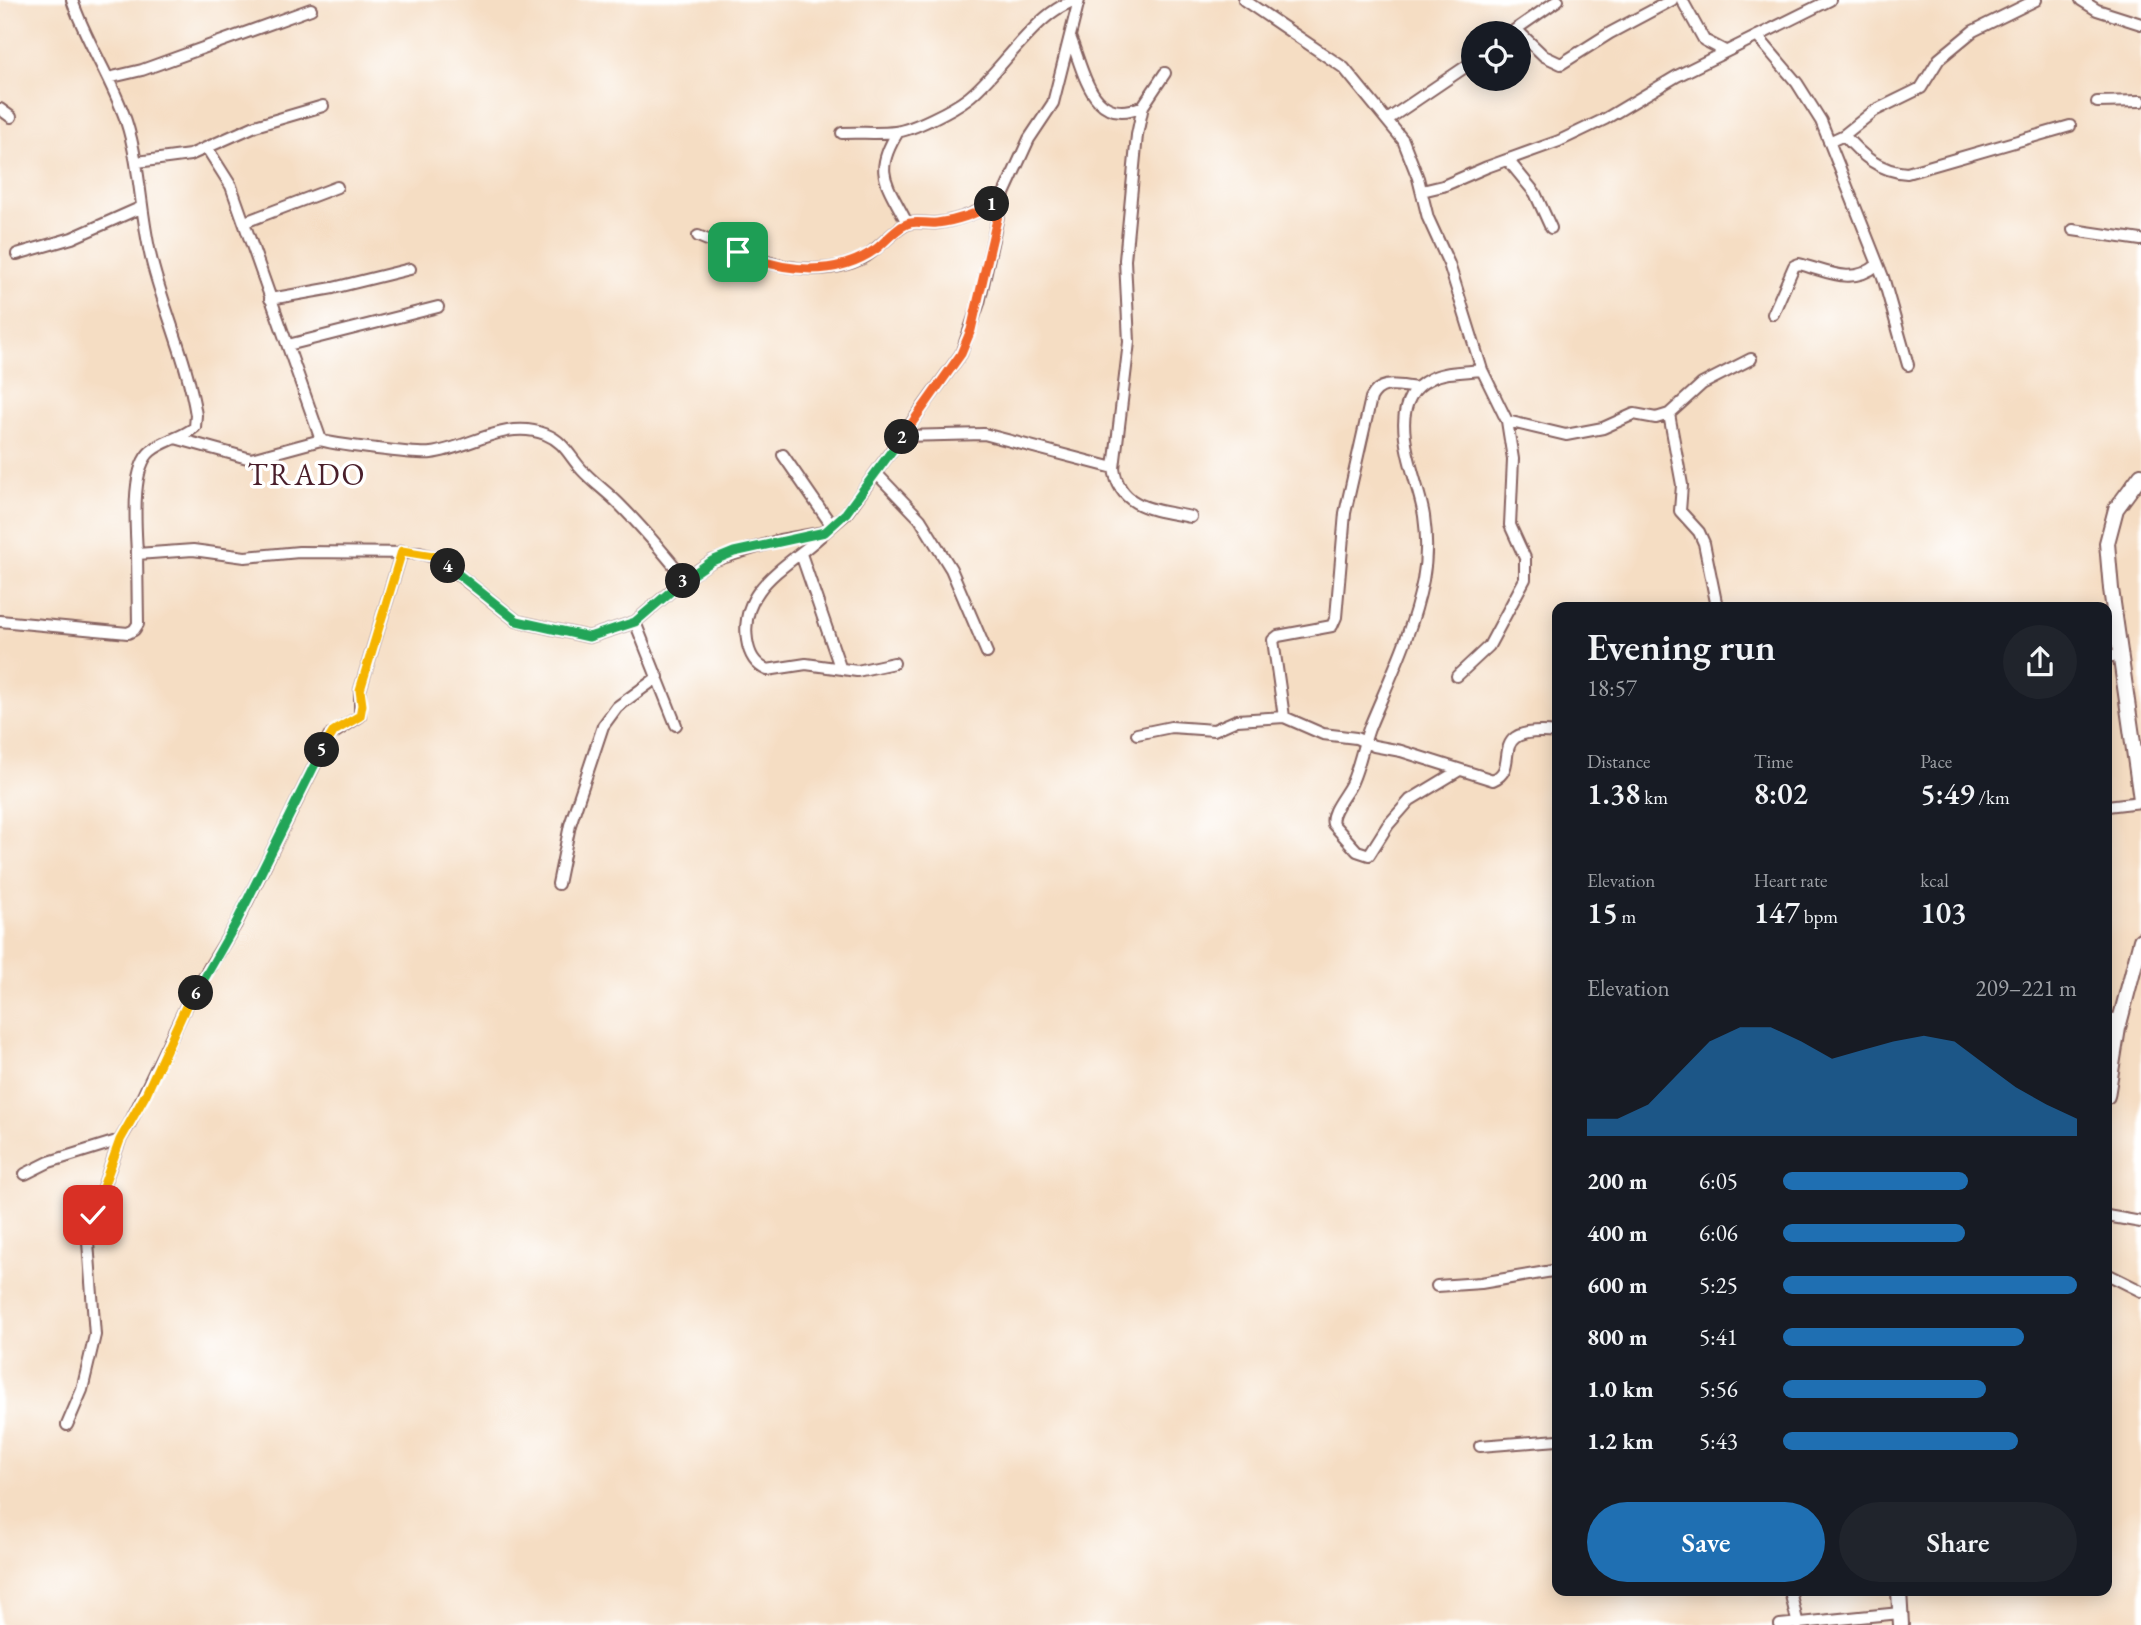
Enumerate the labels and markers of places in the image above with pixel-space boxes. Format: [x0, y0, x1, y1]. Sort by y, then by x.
pin: 1 [974, 186, 1010, 222]
pin [708, 222, 768, 282]
pin: 2 [884, 420, 920, 454]
pin: 4 [430, 548, 466, 584]
pin: 3 [666, 564, 700, 598]
pin: 5 [304, 732, 340, 768]
pin: 6 [178, 976, 214, 1010]
pin [63, 1185, 123, 1245]

